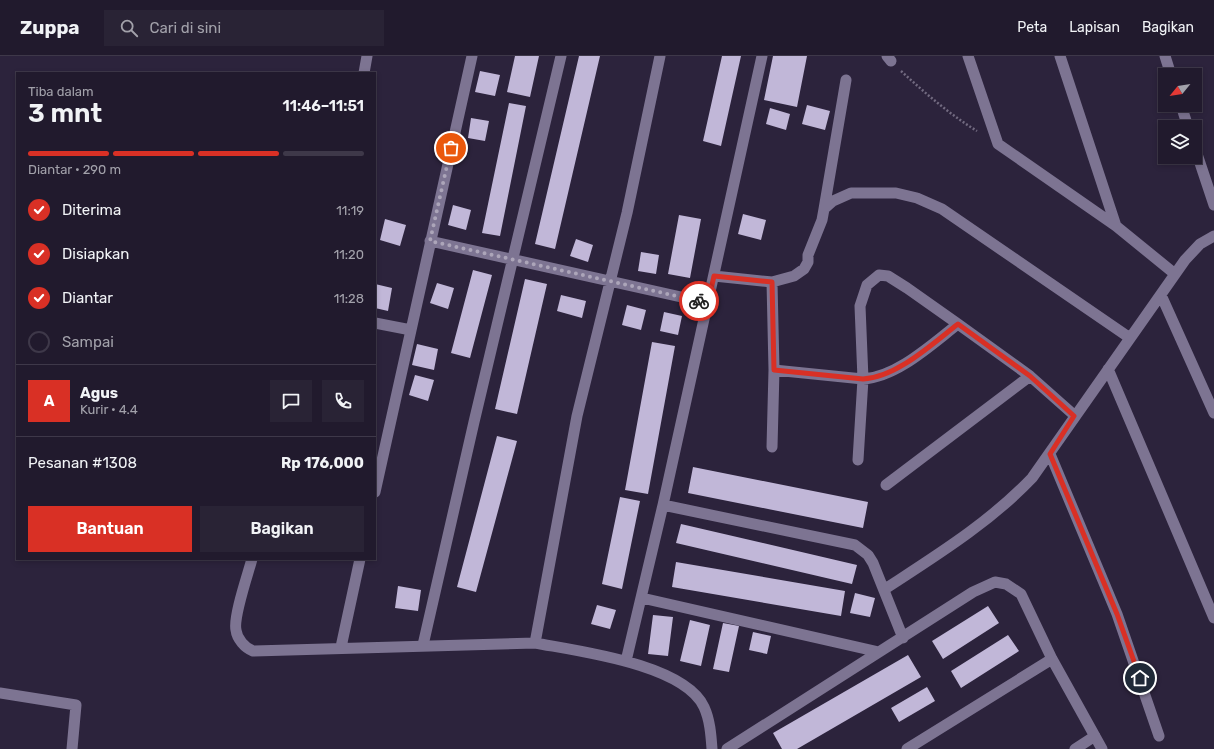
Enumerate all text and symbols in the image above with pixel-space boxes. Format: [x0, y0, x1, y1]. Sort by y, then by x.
search box [104, 10, 384, 46]
text: Zuppa [20, 16, 80, 39]
icon: search [118, 17, 140, 39]
text: Cari di sini [150, 19, 221, 37]
text: Peta [1017, 19, 1047, 36]
text: Lapisan [1069, 19, 1120, 36]
text: Bagikan [1142, 19, 1194, 36]
north arrow [1158, 68, 1202, 112]
map controls [1158, 68, 1202, 164]
text: Tiba dalam [28, 84, 94, 99]
text: 11:46–11:51 [283, 97, 364, 115]
text: 3 mnt [28, 98, 102, 129]
button: layers [1158, 120, 1202, 164]
pin [434, 131, 468, 165]
icon: bag [440, 137, 462, 159]
text: Diantar · 290 m [28, 162, 121, 177]
icon: check [28, 199, 50, 221]
text: Diterima [62, 201, 121, 219]
text: 11:19 [336, 203, 364, 218]
icon: check [28, 243, 50, 265]
text: Disiapkan [62, 245, 129, 263]
text: 11:20 [334, 247, 364, 262]
courier [679, 281, 719, 321]
icon: check [28, 287, 50, 309]
text: Diantar [62, 289, 113, 307]
icon: bike [688, 290, 710, 312]
text: 11:28 [334, 291, 364, 306]
text: Sampai [62, 333, 114, 351]
button: chat [270, 380, 312, 422]
button: phone [322, 380, 364, 422]
text: Agus [80, 384, 118, 402]
text: A [44, 392, 54, 410]
text: Kurir · 4.4 [80, 402, 138, 417]
text: Pesanan #1308 [28, 454, 137, 472]
text: Rp 176,000 [281, 454, 364, 472]
button: Bantuan [28, 506, 192, 552]
button: Bagikan [200, 506, 364, 552]
pin [1123, 661, 1157, 695]
icon: home [1129, 667, 1151, 689]

